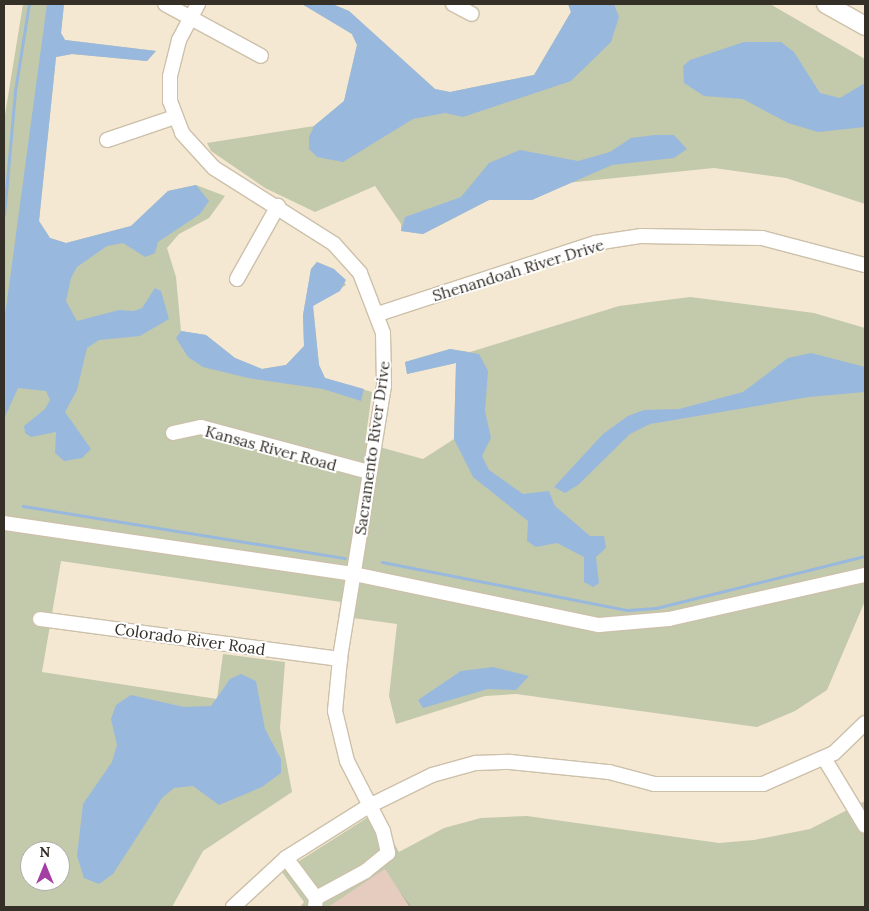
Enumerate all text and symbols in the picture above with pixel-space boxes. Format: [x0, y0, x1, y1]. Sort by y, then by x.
street label: Shenandoah River Drive [430, 235, 606, 305]
street label: Sacramento River Drive [350, 360, 394, 536]
street label: Kansas River Road [203, 421, 339, 475]
street label: Colorado River Road [113, 619, 267, 659]
north arrow [20, 841, 70, 891]
text: N [40, 843, 50, 861]

